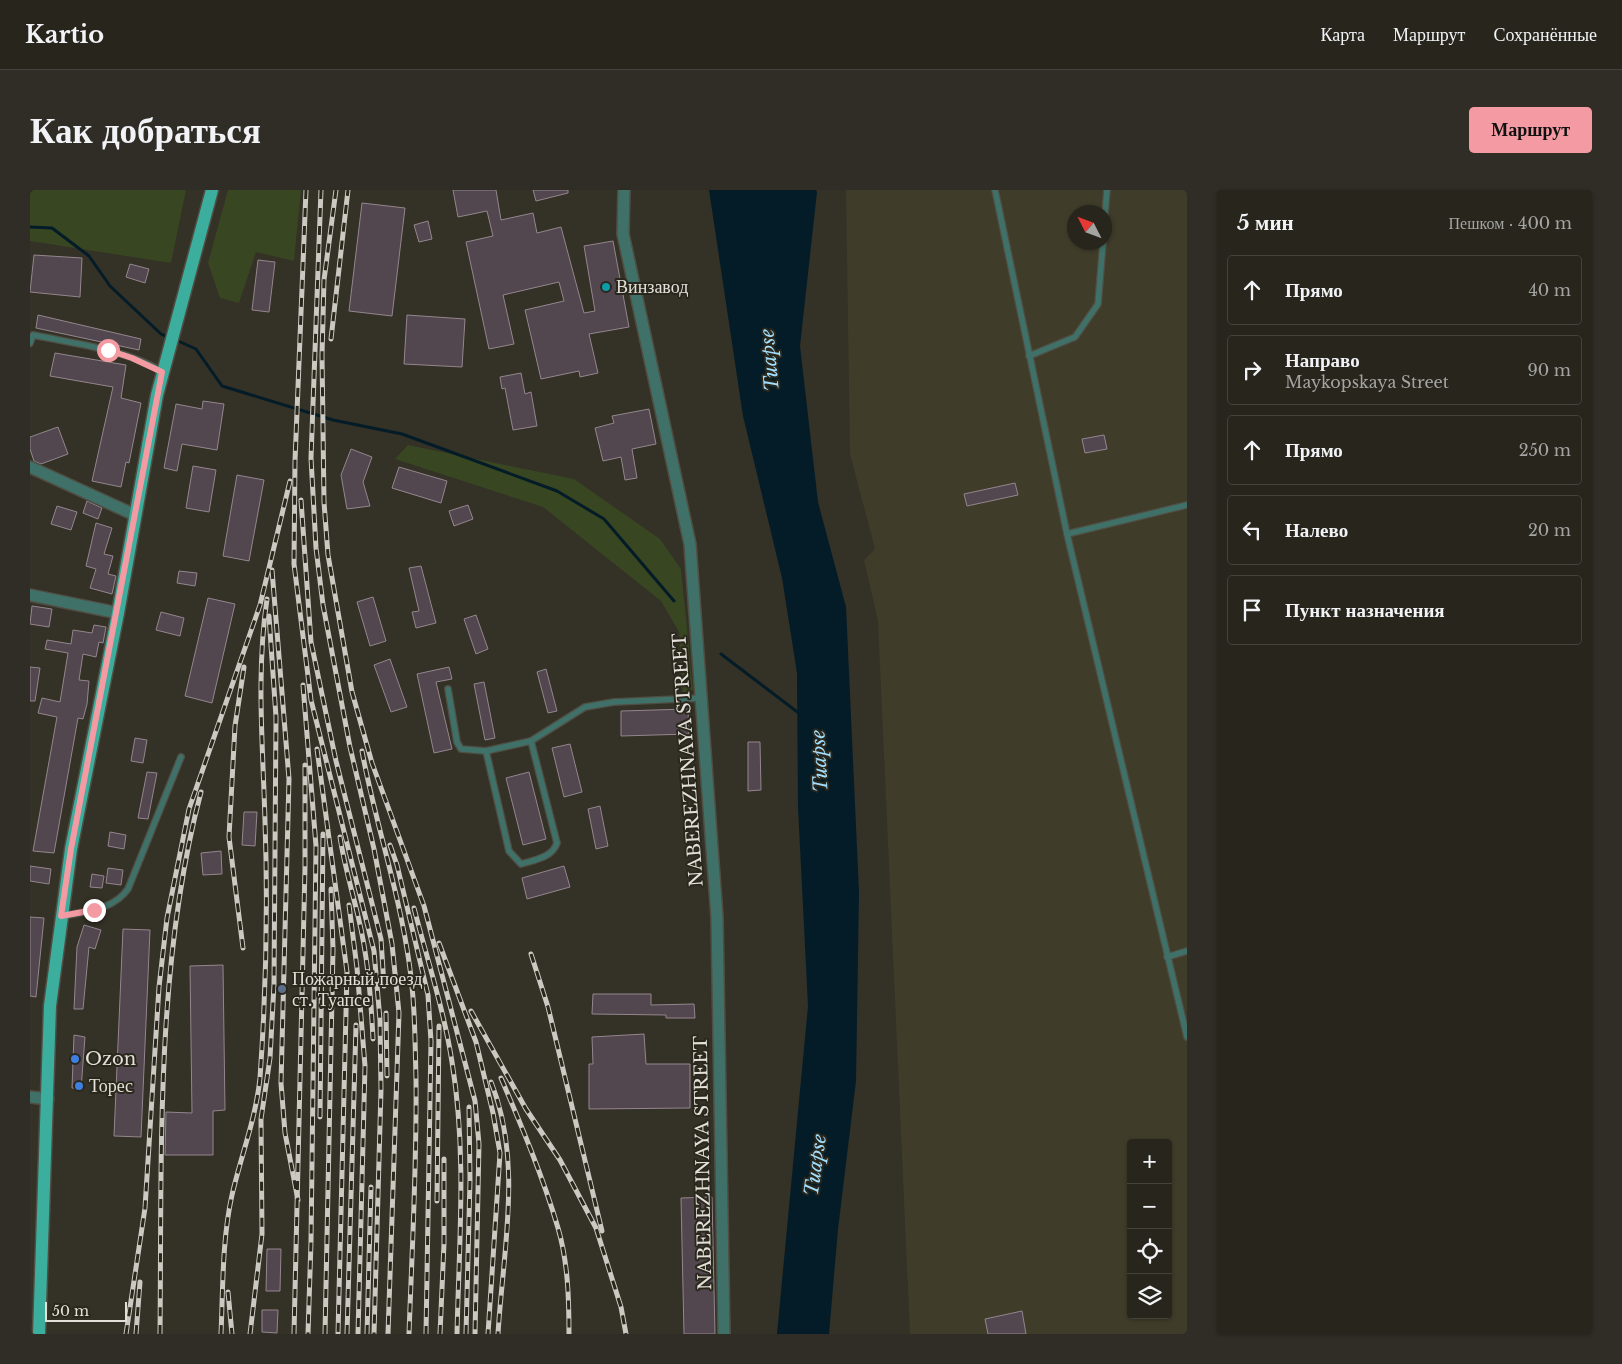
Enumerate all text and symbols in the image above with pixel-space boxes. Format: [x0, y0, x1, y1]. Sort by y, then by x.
text: Kartio [25, 20, 104, 49]
text: Карта [1320, 24, 1365, 46]
text: Маршрут [1393, 24, 1465, 46]
text: Сохранённые [1493, 24, 1597, 46]
button: Маршрут [1469, 107, 1592, 153]
text: Как добраться [30, 109, 261, 152]
north arrow [1067, 205, 1112, 250]
text: 5 мин [1237, 210, 1294, 236]
text: Пешком · 400 m [1449, 213, 1572, 233]
place label: Винзавод [616, 276, 688, 298]
icon: ahead [1238, 276, 1266, 304]
text: Прямо [1285, 279, 1343, 302]
text: 40 m [1528, 280, 1571, 300]
marker: Винзавод [600, 281, 612, 293]
water label: Tuapse [755, 328, 784, 392]
route start [97, 339, 120, 362]
text: Направо [1285, 349, 1360, 372]
icon: right [1238, 356, 1266, 384]
text: 90 m [1528, 360, 1571, 380]
text: Maykopskaya Street [1285, 372, 1449, 392]
icon: ahead [1238, 436, 1266, 464]
text: Прямо [1285, 439, 1343, 462]
text: 250 m [1519, 440, 1571, 460]
icon: left [1238, 516, 1266, 544]
text: Налево [1285, 519, 1348, 542]
text: 20 m [1528, 520, 1571, 540]
icon: arrive [1238, 596, 1266, 624]
text: Пункт назначения [1285, 599, 1445, 622]
street label: NABEREZHNAYA STREET [668, 632, 708, 887]
water label: Tuapse [806, 729, 833, 793]
route end [83, 899, 106, 922]
place label: Пожарный поезд ст. Туапсе [292, 968, 423, 1011]
marker: Пожарный поезд ст. Туапсе [276, 983, 288, 995]
street label: NABEREZHNAYA STREET [690, 1035, 716, 1290]
place label: Ozon [85, 1048, 136, 1070]
marker: Ozon [69, 1053, 81, 1065]
place label: Торес [89, 1075, 133, 1097]
marker: Торес [73, 1080, 85, 1092]
water label: Tuapse [800, 1132, 831, 1197]
map controls [1127, 1139, 1172, 1319]
button: + [1127, 1139, 1172, 1184]
button: − [1127, 1184, 1172, 1229]
button: locate [1127, 1229, 1172, 1274]
button: layers [1127, 1274, 1172, 1319]
scale bar [45, 1299, 128, 1322]
text: 50 m [52, 1302, 89, 1320]

